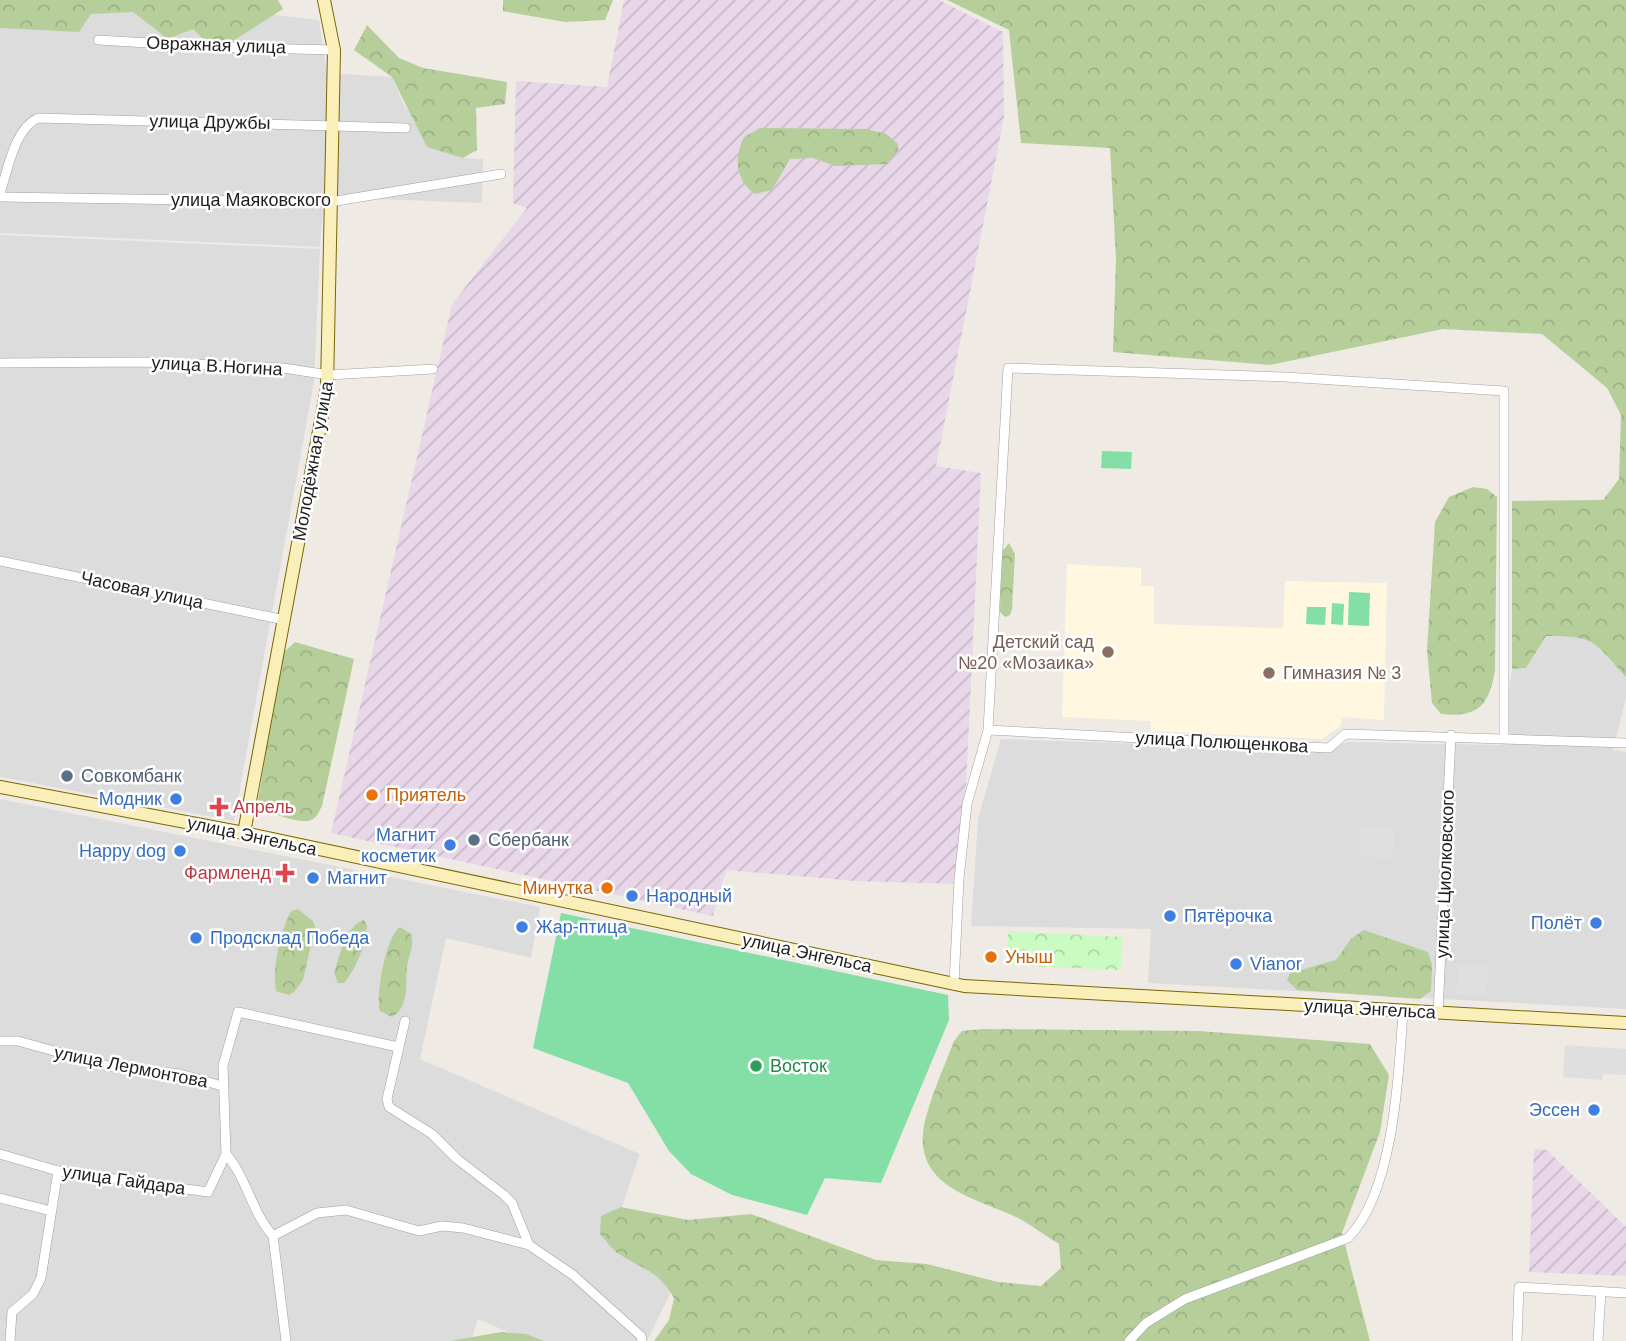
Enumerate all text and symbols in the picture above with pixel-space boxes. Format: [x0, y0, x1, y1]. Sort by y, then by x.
street label: Овражная улица [146, 33, 287, 57]
street label: улица Дружбы [149, 111, 271, 133]
street label: улица Маяковского [171, 190, 331, 210]
street label: улица В.Ногина [151, 353, 284, 379]
street label: Молодёжная улица [289, 379, 337, 542]
street label: Часовая улица [79, 567, 206, 613]
place label: Детский сад №20 «Мозаика» [958, 632, 1094, 673]
marker: Детский сад №20 «Мозаика» [1100, 644, 1116, 660]
place label: Гимназия № 3 [1283, 663, 1401, 683]
marker: Гимназия № 3 [1261, 665, 1277, 681]
street label: улица Полющенкова [1135, 727, 1310, 757]
place label: Совкомбанк [81, 766, 182, 786]
marker: Совкомбанк [59, 768, 75, 784]
place label: Приятель [386, 785, 466, 805]
marker: Приятель [364, 787, 380, 803]
place label: Модник [99, 789, 162, 809]
street label: улица Циолковского [1432, 789, 1458, 959]
marker: Модник [168, 791, 184, 807]
place label: Апрель [233, 797, 294, 817]
marker: Апрель [211, 799, 227, 815]
street label: улица Энгельса [185, 813, 320, 860]
place label: Магнит косметик [361, 825, 436, 866]
place label: Сбербанк [488, 830, 569, 850]
marker: Сбербанк [466, 832, 482, 848]
marker: Магнит косметик [442, 837, 458, 853]
place label: Happy dog [79, 841, 166, 861]
marker: Happy dog [172, 843, 188, 859]
place label: Фармленд [184, 863, 271, 883]
marker: Фармленд [277, 865, 293, 881]
place label: Магнит [327, 868, 387, 888]
marker: Магнит [305, 870, 321, 886]
place label: Минутка [522, 878, 594, 898]
marker: Минутка [599, 880, 615, 896]
place label: Народный [646, 886, 732, 906]
marker: Народный [624, 888, 640, 904]
place label: Пятёрочка [1184, 906, 1273, 926]
marker: Пятёрочка [1162, 908, 1178, 924]
place label: Полёт [1531, 913, 1582, 933]
marker: Полёт [1588, 915, 1604, 931]
place label: Жар-птица [536, 917, 628, 937]
marker: Жар-птица [514, 919, 530, 935]
place label: Продсклад Победа [210, 928, 370, 948]
marker: Продсклад Победа [188, 930, 204, 946]
street label: улица Энгельса [740, 930, 875, 977]
place label: Уныш [1005, 947, 1053, 967]
marker: Уныш [983, 949, 999, 965]
place label: Vianor [1250, 954, 1302, 974]
marker: Vianor [1228, 956, 1244, 972]
street label: улица Энгельса [1304, 996, 1437, 1022]
street label: улица Лермонтова [52, 1042, 210, 1092]
place label: Восток [770, 1056, 827, 1076]
marker: Восток [748, 1058, 764, 1074]
place label: Эссен [1529, 1100, 1580, 1120]
marker: Эссен [1586, 1102, 1602, 1118]
street label: улица Гайдара [61, 1161, 188, 1199]

